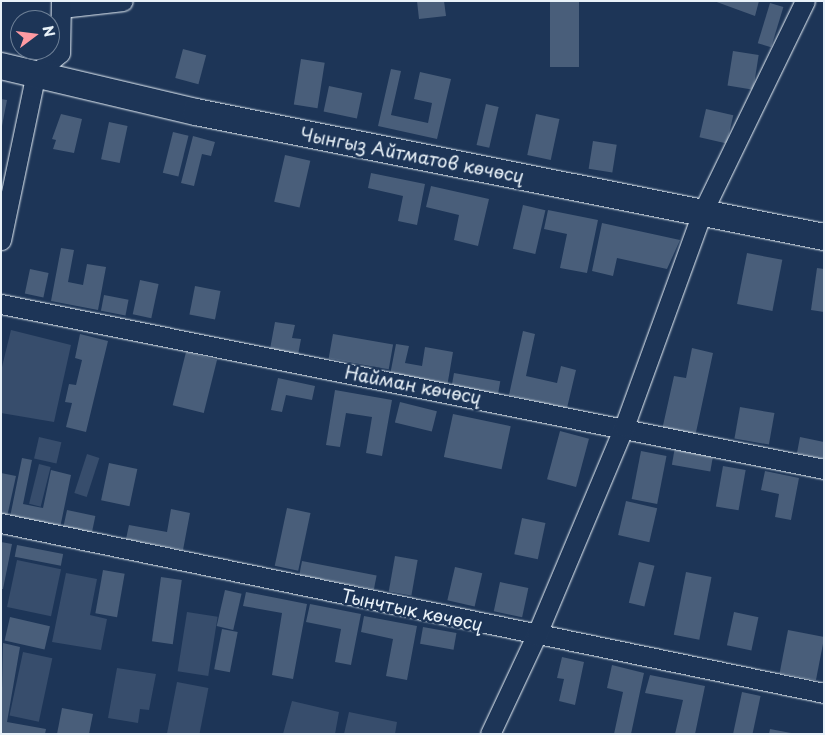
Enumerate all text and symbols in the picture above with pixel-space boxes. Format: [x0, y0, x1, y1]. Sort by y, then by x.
north arrow [10, 10, 60, 60]
text: N [37, 23, 61, 39]
street label: Чынгыз Айтматов көчөсү [299, 123, 525, 187]
street label: Найман көчөсү [343, 361, 483, 409]
street label: Тынчтык көчөсү [339, 584, 485, 636]

